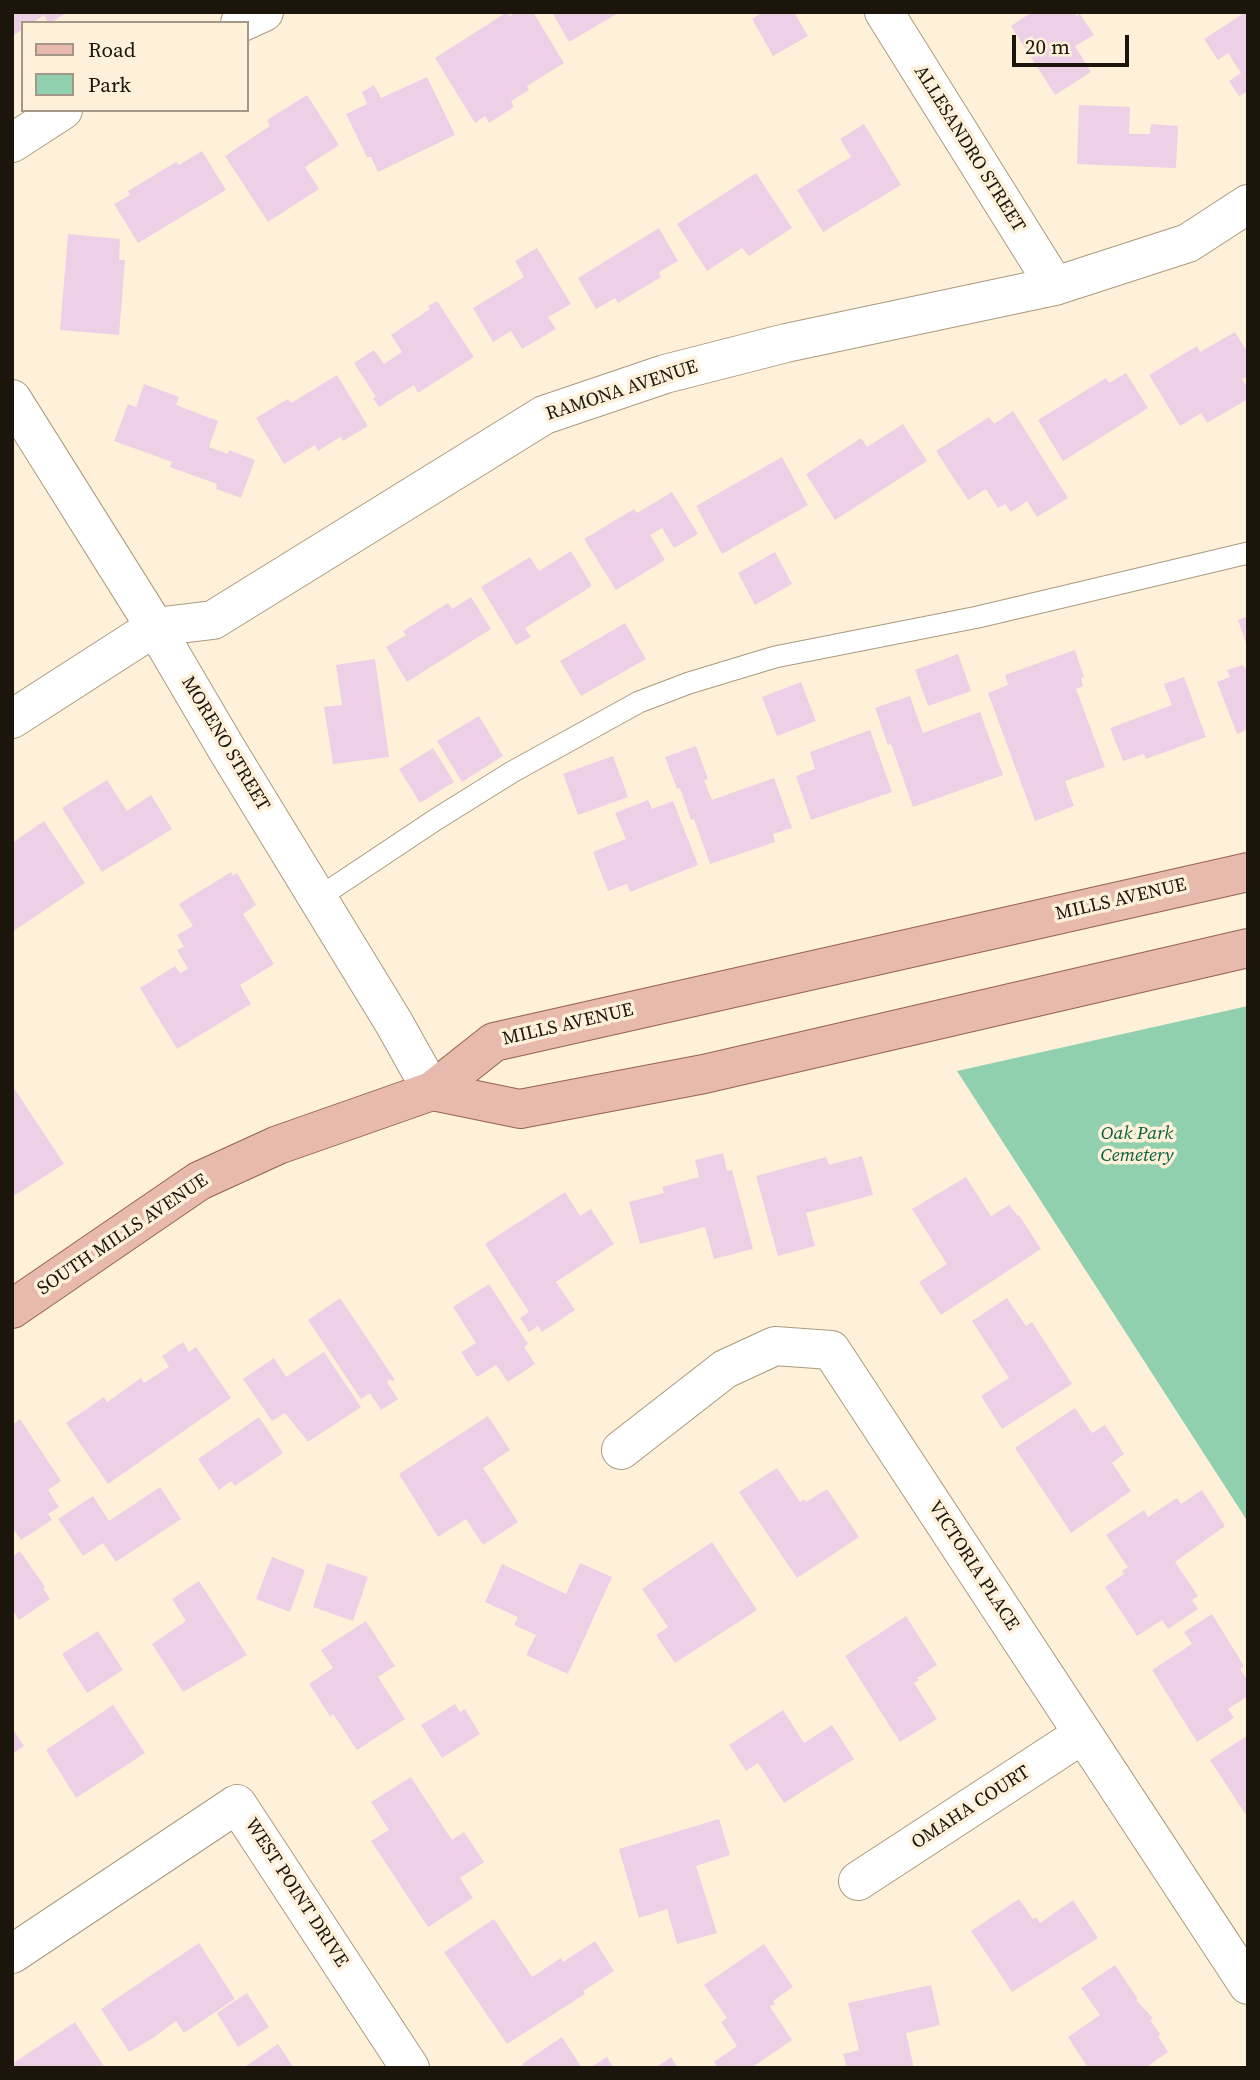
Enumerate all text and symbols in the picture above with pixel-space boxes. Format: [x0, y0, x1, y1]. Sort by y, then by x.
legend [21, 21, 248, 112]
scale bar [1015, 21, 1132, 65]
text: 20 m [1025, 32, 1070, 61]
text: Road [88, 35, 136, 64]
street label: ALLESANDRO STREET [908, 62, 1030, 236]
text: Park [88, 70, 131, 99]
street label: RAMONA AVENUE [543, 356, 701, 426]
street label: MORENO STREET [176, 673, 274, 815]
street label: MILLS AVENUE [1053, 874, 1189, 926]
street label: MILLS AVENUE [500, 999, 636, 1051]
park label: Oak Park Cemetery [1100, 1123, 1174, 1167]
street label: SOUTH MILLS AVENUE [33, 1169, 213, 1301]
street label: VICTORIA PLACE [923, 1497, 1023, 1635]
street label: OMAHA COURT [908, 1761, 1034, 1855]
street label: WEST POINT DRIVE [239, 1814, 353, 1972]

